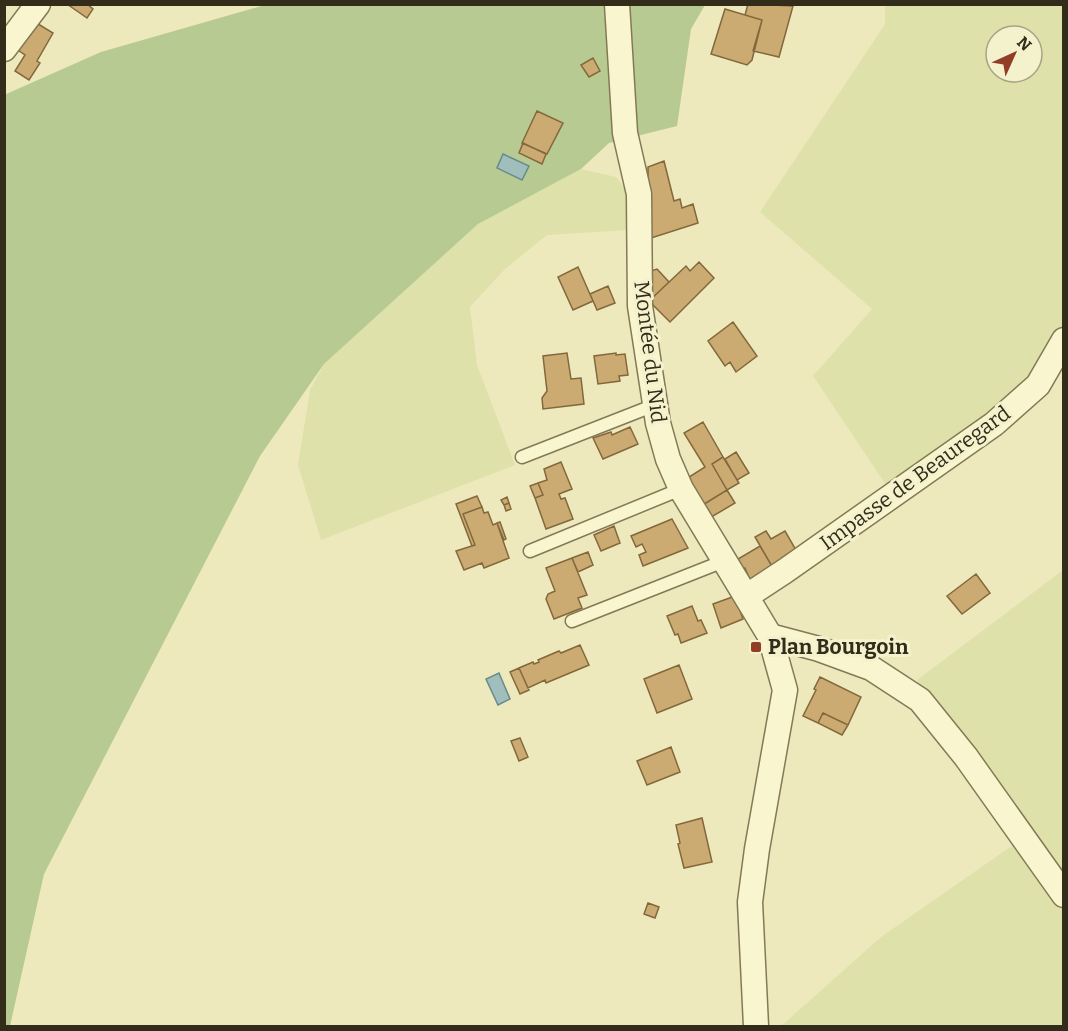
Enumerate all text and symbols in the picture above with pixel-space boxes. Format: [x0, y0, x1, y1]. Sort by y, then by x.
north arrow [984, 24, 1044, 84]
text: N [1013, 33, 1035, 55]
street label: Montée du Nid [628, 279, 672, 425]
street label: Impasse de Beauregard [815, 400, 1015, 556]
place label: Plan Bourgoin [768, 634, 909, 660]
marker: Plan Bourgoin [749, 640, 763, 654]

